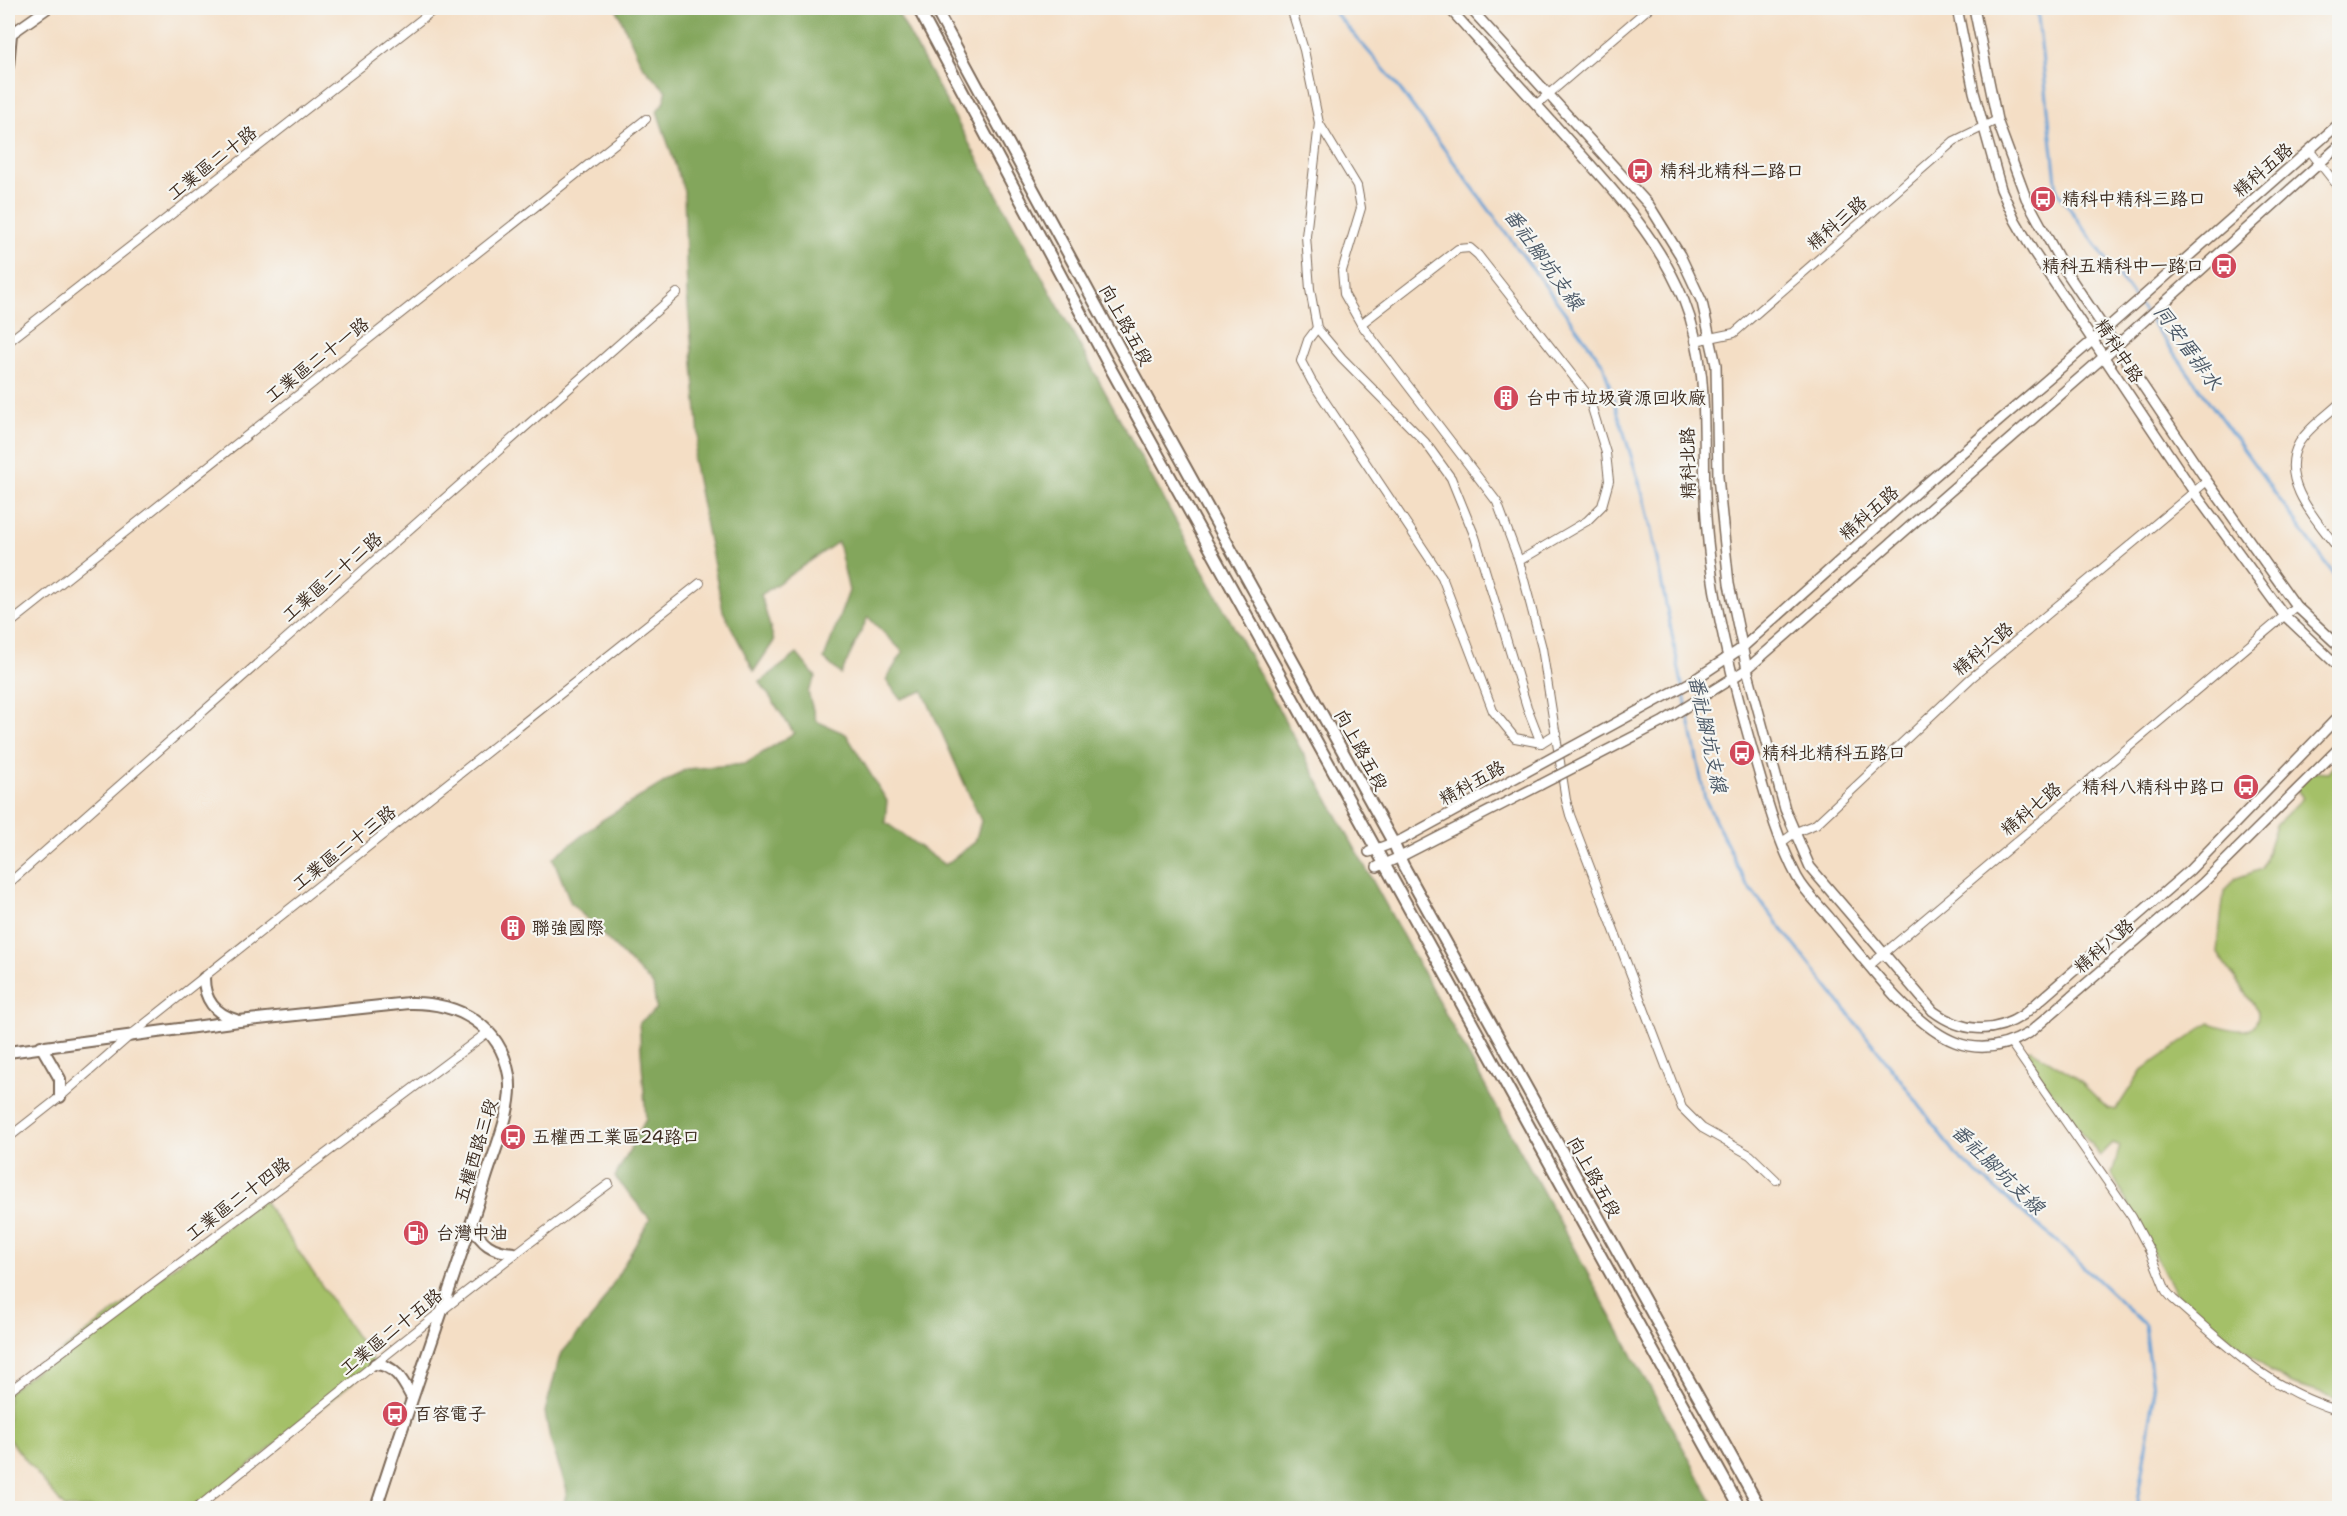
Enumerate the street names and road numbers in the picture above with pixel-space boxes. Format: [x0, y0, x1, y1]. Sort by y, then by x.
street label: 工業區二十路 [162, 120, 262, 206]
street label: 精科五路 [2228, 137, 2298, 203]
street label: 精科三路 [1802, 190, 1872, 256]
street label: 向上路五段 [1094, 280, 1158, 370]
street label: 工業區二十一路 [260, 312, 374, 408]
street label: 精科中路 [2089, 314, 2149, 388]
street label: 精科北路 [1675, 427, 1701, 499]
street label: 精科五路 [1834, 480, 1904, 546]
street label: 工業區二十二路 [277, 527, 387, 627]
street label: 精科六路 [1948, 617, 2018, 681]
street label: 向上路五段 [1329, 705, 1393, 795]
street label: 精科五路 [1435, 755, 1509, 811]
street label: 精科七路 [1996, 777, 2066, 841]
street label: 工業區二十三路 [287, 800, 401, 896]
street label: 精科八路 [2069, 913, 2139, 979]
street label: 五權西路三段 [449, 1096, 503, 1206]
street label: 向上路五段 [1562, 1132, 1626, 1222]
street label: 工業區二十四路 [180, 1152, 296, 1246]
street label: 工業區二十五路 [334, 1283, 448, 1381]

